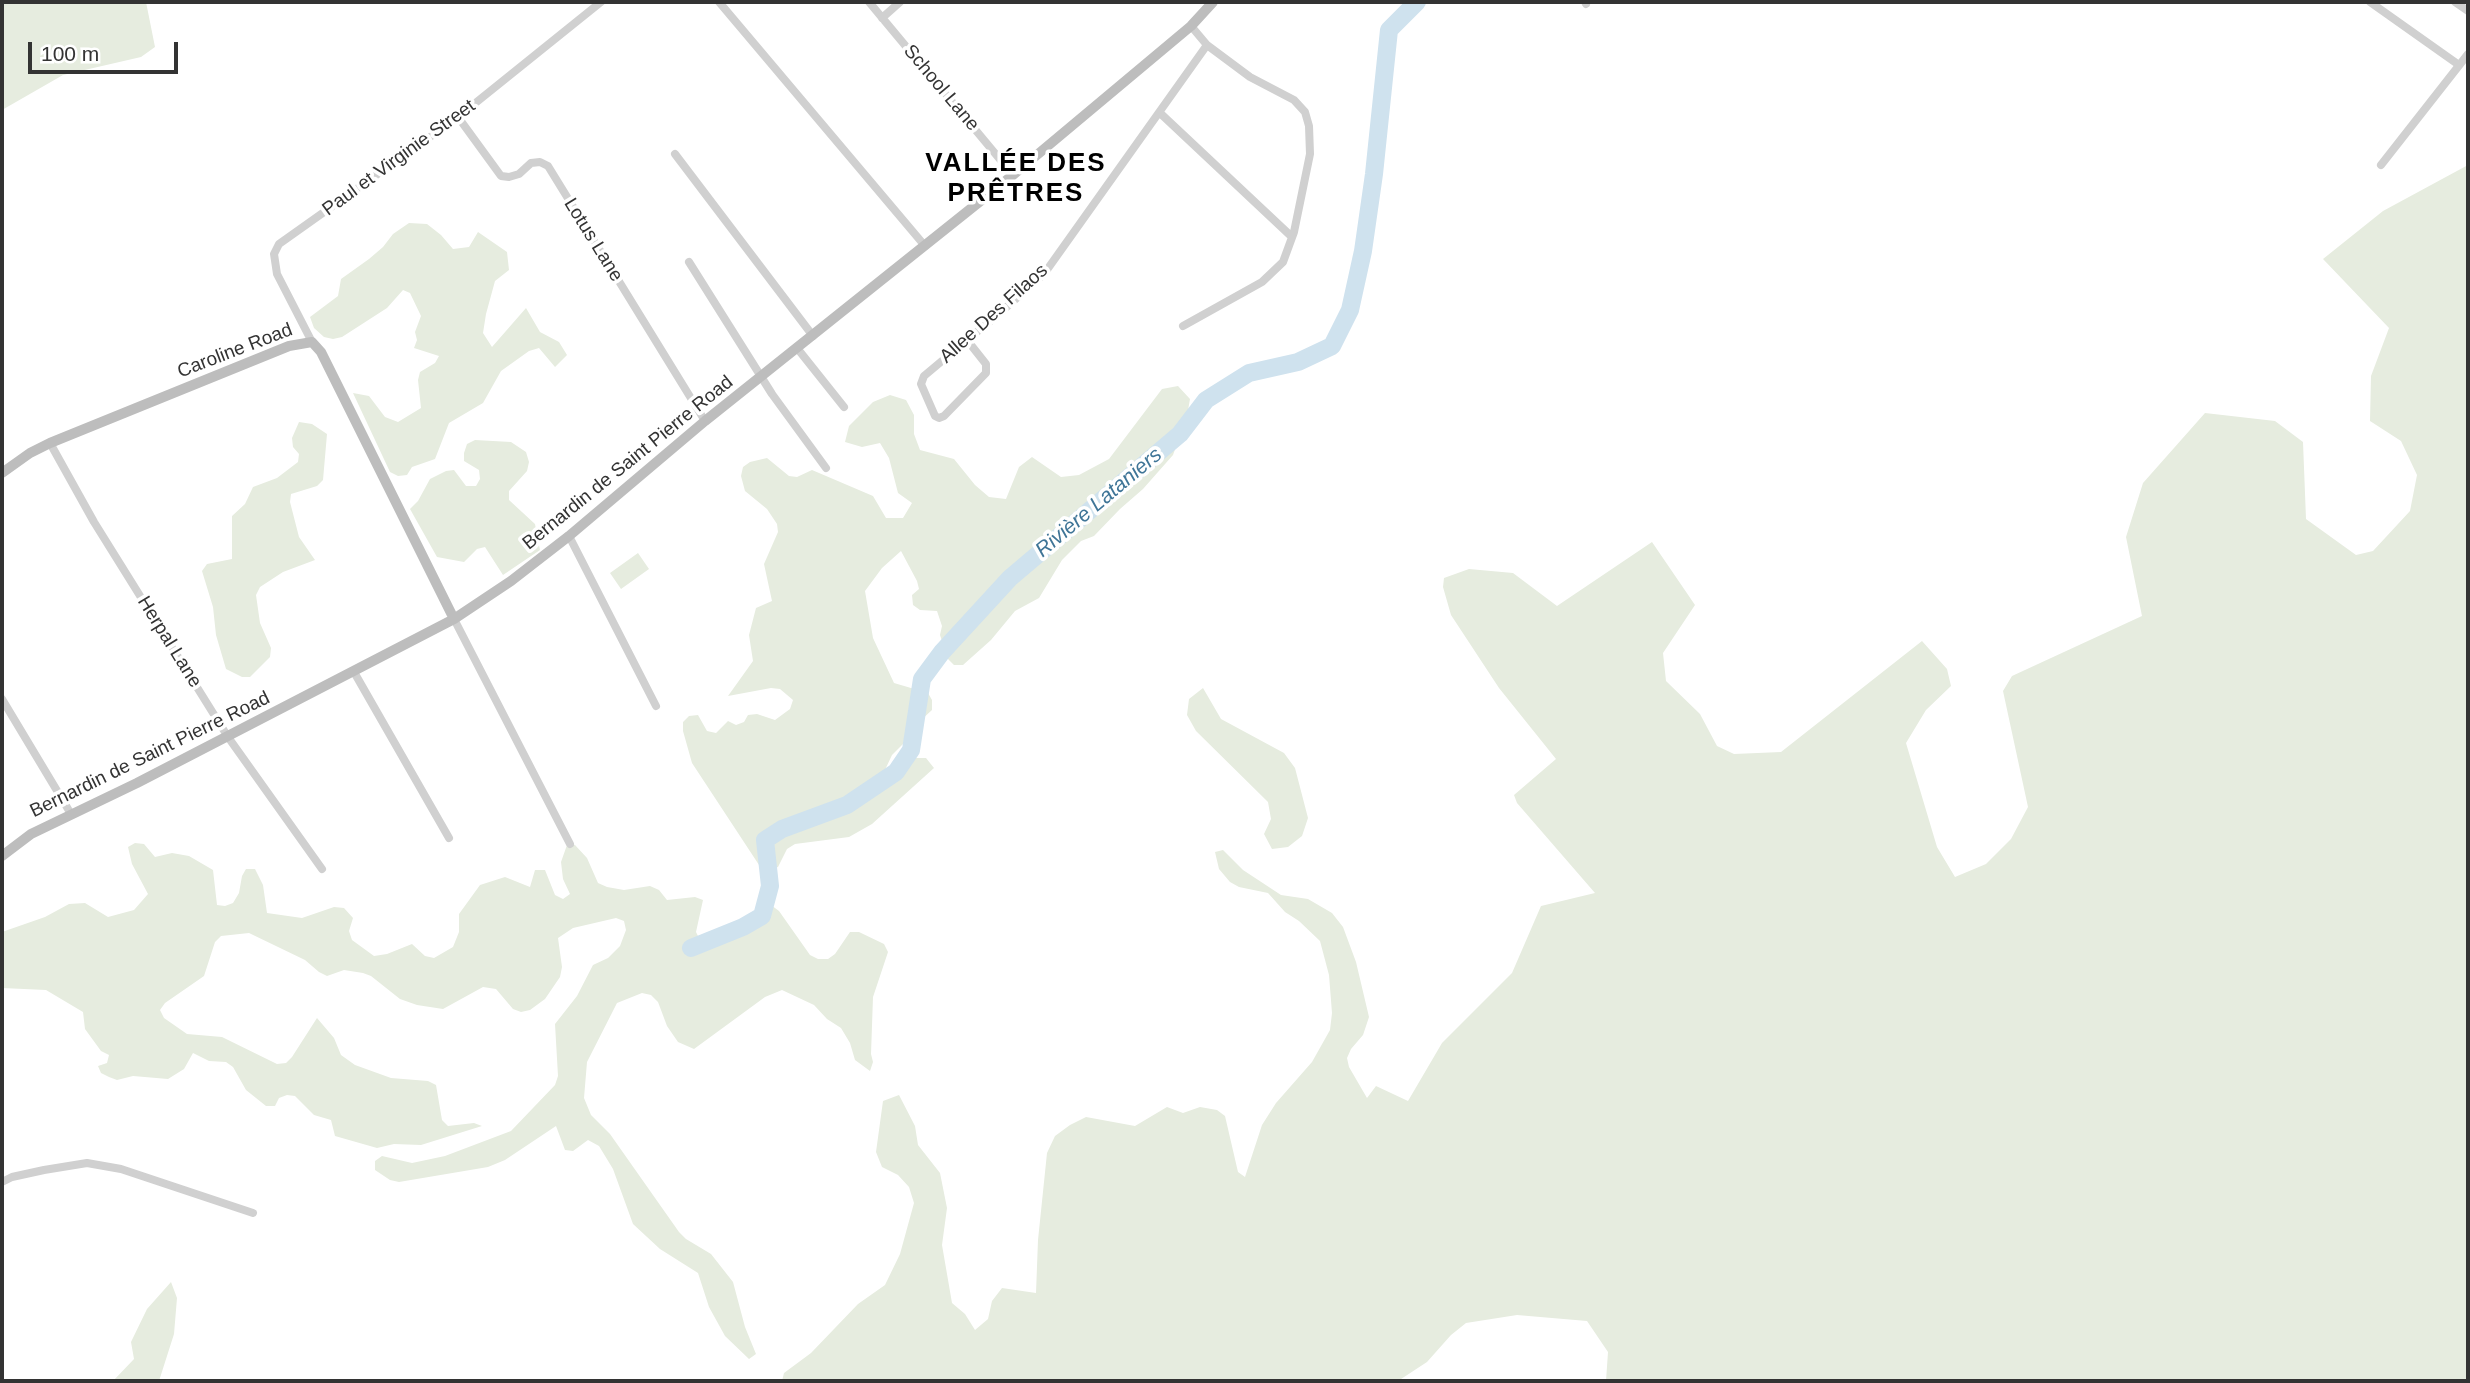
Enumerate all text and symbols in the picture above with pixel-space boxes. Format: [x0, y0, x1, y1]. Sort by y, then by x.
scale bar [32, 28, 182, 72]
street label: School Lane [898, 40, 984, 136]
text: 100 m [41, 42, 99, 65]
street label: Paul et Virginie Street [318, 95, 480, 221]
district label: VALLÉE DES PRÊTRES [927, 148, 1105, 210]
street label: Lotus Lane [558, 194, 628, 286]
street label: Allee Des Filaos [935, 260, 1053, 368]
street label: Caroline Road [174, 319, 296, 383]
street label: Bernardin de Saint Pierre Road [518, 371, 738, 555]
water label: Rivière Lataniers [1031, 443, 1167, 563]
street label: Herpal Lane [132, 592, 206, 692]
street label: Bernardin de Saint Pierre Road [26, 687, 274, 823]

